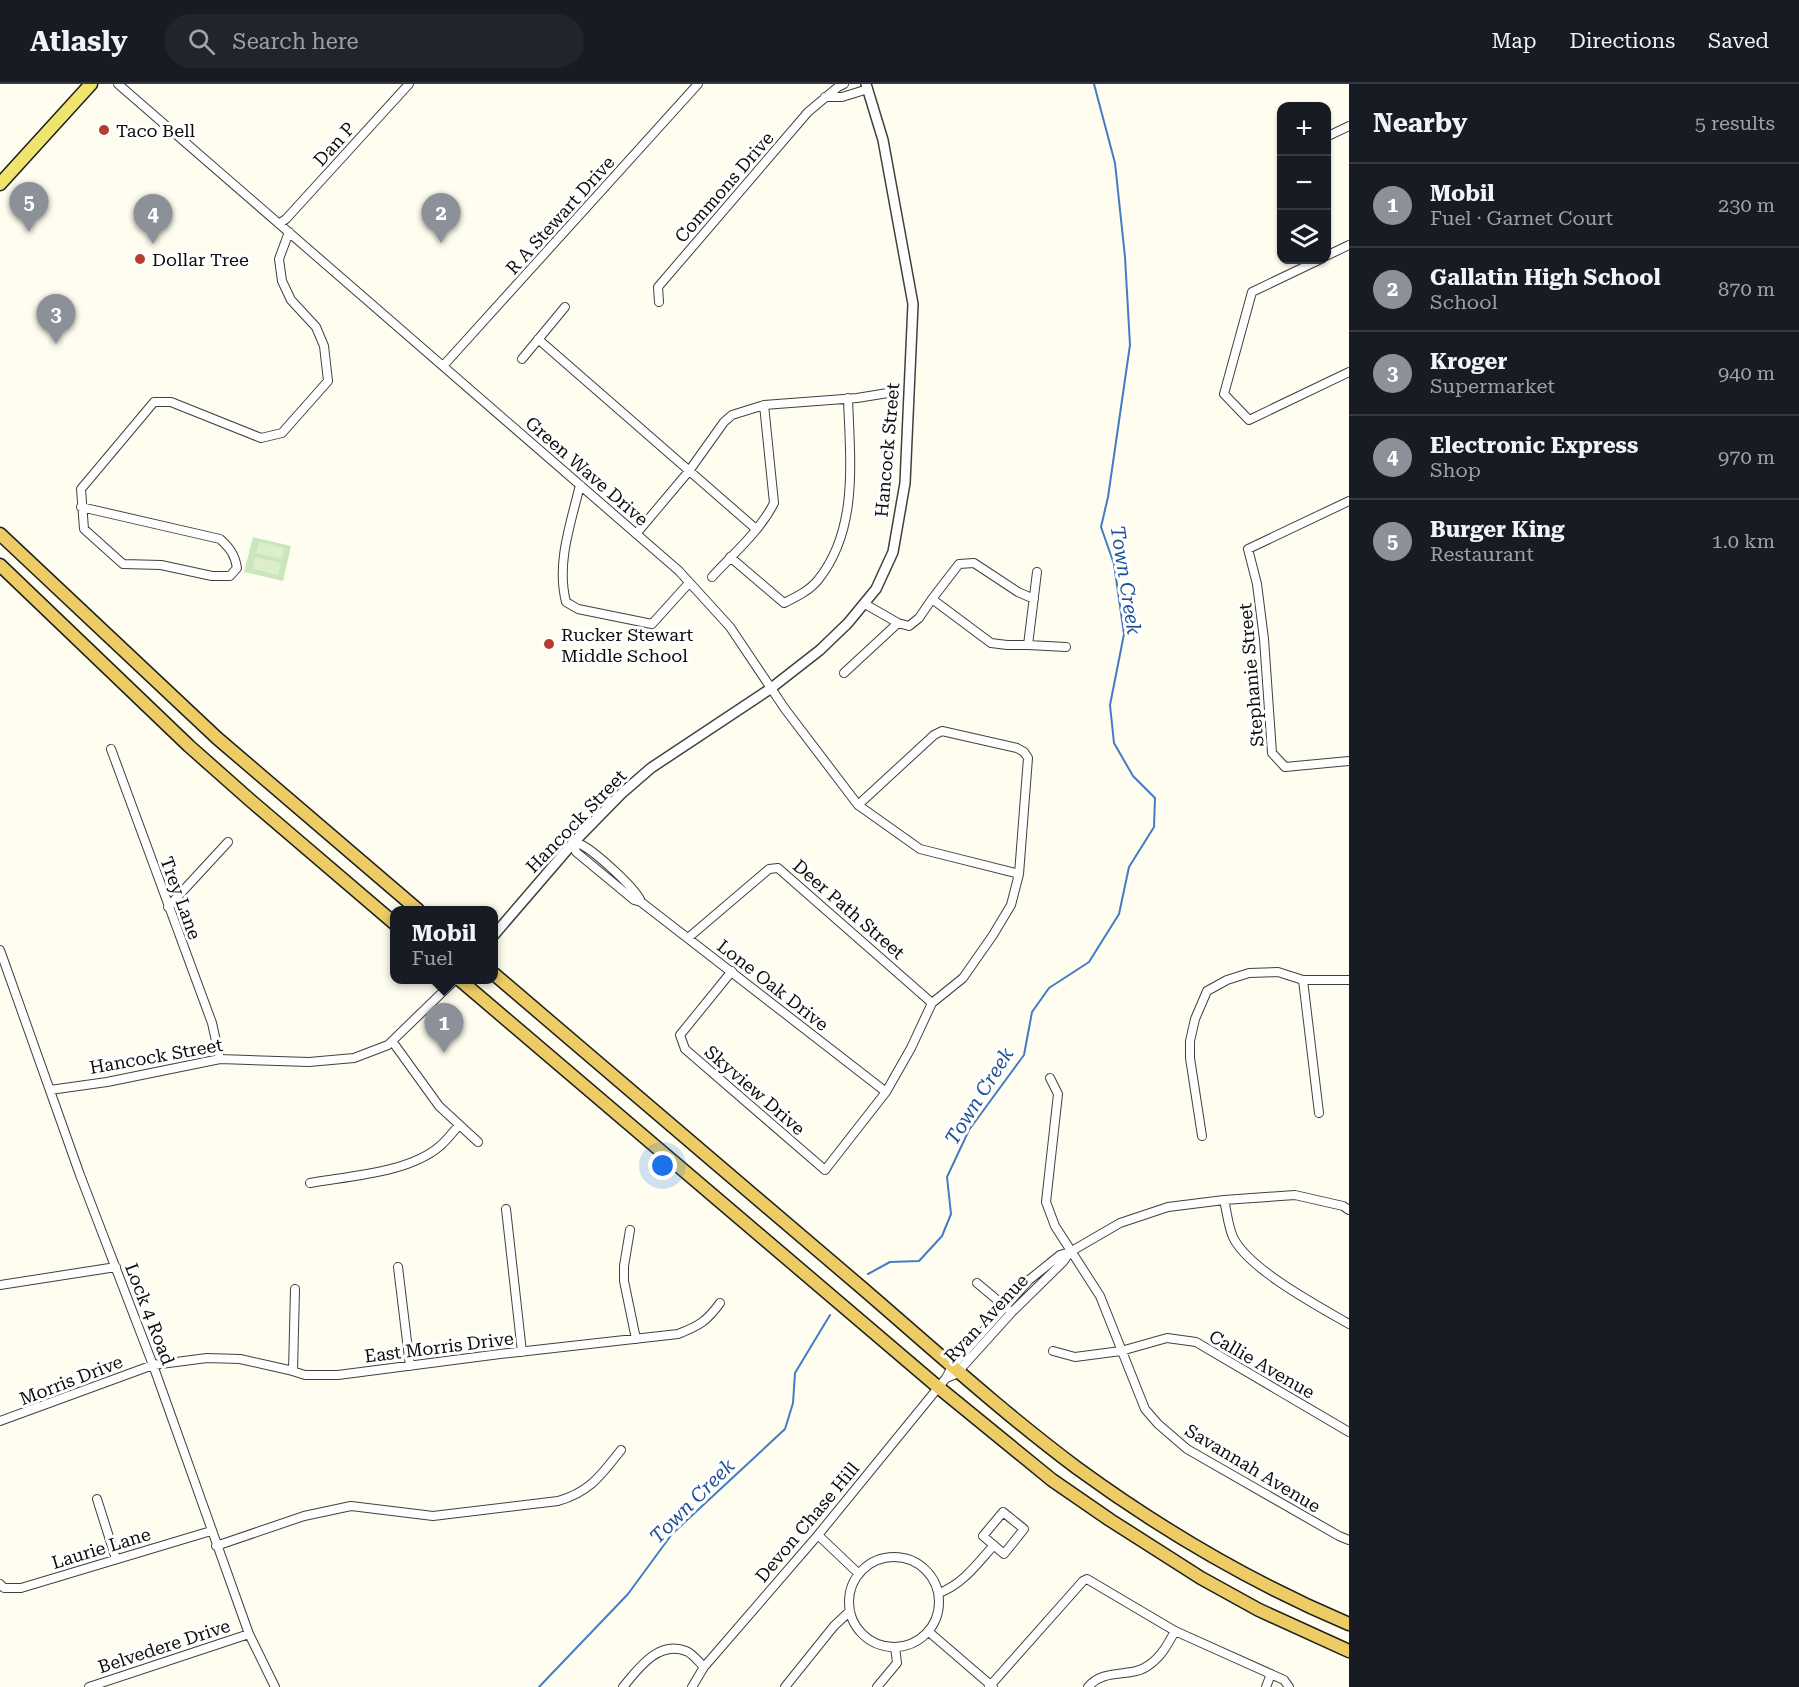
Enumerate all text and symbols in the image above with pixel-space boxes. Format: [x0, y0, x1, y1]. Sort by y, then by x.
search box [164, 14, 584, 68]
text: Atlasly [30, 25, 128, 58]
icon: search [185, 25, 218, 58]
text: Search here [233, 29, 359, 54]
text: Map [1492, 29, 1536, 53]
text: Directions [1569, 29, 1675, 53]
text: Saved [1708, 29, 1769, 53]
map controls [1277, 102, 1331, 264]
button: + [1277, 102, 1331, 156]
text: Nearby [1373, 108, 1467, 138]
text: 5 results [1695, 111, 1775, 135]
street label: Dan P [309, 118, 359, 170]
place label: Taco Bell [116, 120, 196, 141]
marker: Taco Bell [97, 123, 111, 137]
street label: Commons Drive [670, 127, 778, 247]
street label: R A Stewart Drive [501, 151, 619, 278]
button: − [1277, 156, 1331, 210]
text: Mobil [1430, 181, 1495, 206]
pin: 5 [9, 182, 48, 232]
text: 1 [1387, 193, 1398, 217]
text: 230 m [1718, 193, 1775, 217]
pin: 4 [134, 194, 172, 244]
pin: 2 [422, 194, 460, 243]
text: Fuel · Garnet Court [1430, 206, 1613, 230]
button: layers [1277, 210, 1331, 264]
place label: Dollar Tree [152, 249, 249, 270]
marker: Dollar Tree [133, 252, 147, 266]
text: Gallatin High School [1430, 265, 1661, 290]
text: 2 [1387, 277, 1398, 301]
text: 870 m [1718, 277, 1775, 301]
text: School [1430, 290, 1498, 314]
pin: 3 [36, 294, 76, 344]
text: Kroger [1430, 349, 1507, 374]
text: 3 [1387, 361, 1398, 385]
text: 940 m [1718, 361, 1775, 385]
text: Supermarket [1430, 374, 1555, 398]
street label: Hancock Street [871, 382, 903, 518]
street label: Green Wave Drive [521, 412, 653, 530]
text: Electronic Express [1430, 433, 1638, 458]
text: 4 [1387, 445, 1398, 469]
text: 970 m [1718, 445, 1775, 469]
text: Shop [1430, 458, 1481, 482]
text: Burger King [1430, 517, 1565, 542]
water label: Town Creek [1106, 524, 1147, 636]
text: 5 [1387, 529, 1398, 553]
text: 1.0 km [1711, 529, 1775, 553]
text: Restaurant [1430, 542, 1534, 566]
street label: Stephanie Street [1234, 602, 1268, 748]
place label: Rucker Stewart Middle School [561, 624, 694, 666]
marker: Rucker Stewart Middle School [542, 637, 556, 651]
street label: Hancock Street [522, 765, 631, 877]
street label: Trey Lane [156, 854, 206, 942]
street label: Deer Path Street [789, 855, 909, 963]
popup [390, 906, 498, 984]
text: Mobil [412, 921, 476, 946]
street label: Lone Oak Drive [713, 935, 833, 1035]
text: Fuel [412, 946, 453, 970]
pin: 1 [424, 1004, 464, 1053]
street label: Hancock Street [88, 1034, 225, 1078]
street label: Skyview Drive [701, 1041, 809, 1139]
water label: Town Creek [940, 1043, 1018, 1149]
your location [648, 1151, 677, 1180]
street label: Lock 4 Road [121, 1260, 179, 1368]
street label: Ryan Avenue [940, 1269, 1032, 1366]
street label: Callie Avenue [1205, 1325, 1319, 1403]
street label: East Morris Drive [363, 1327, 515, 1367]
street label: Morris Drive [16, 1351, 126, 1409]
street label: Savannah Avenue [1182, 1419, 1325, 1517]
water label: Town Creek [645, 1453, 740, 1548]
street label: Devon Chase Hill [751, 1457, 864, 1586]
street label: Laurie Lane [49, 1523, 153, 1573]
street label: Belvedere Drive [95, 1615, 233, 1677]

